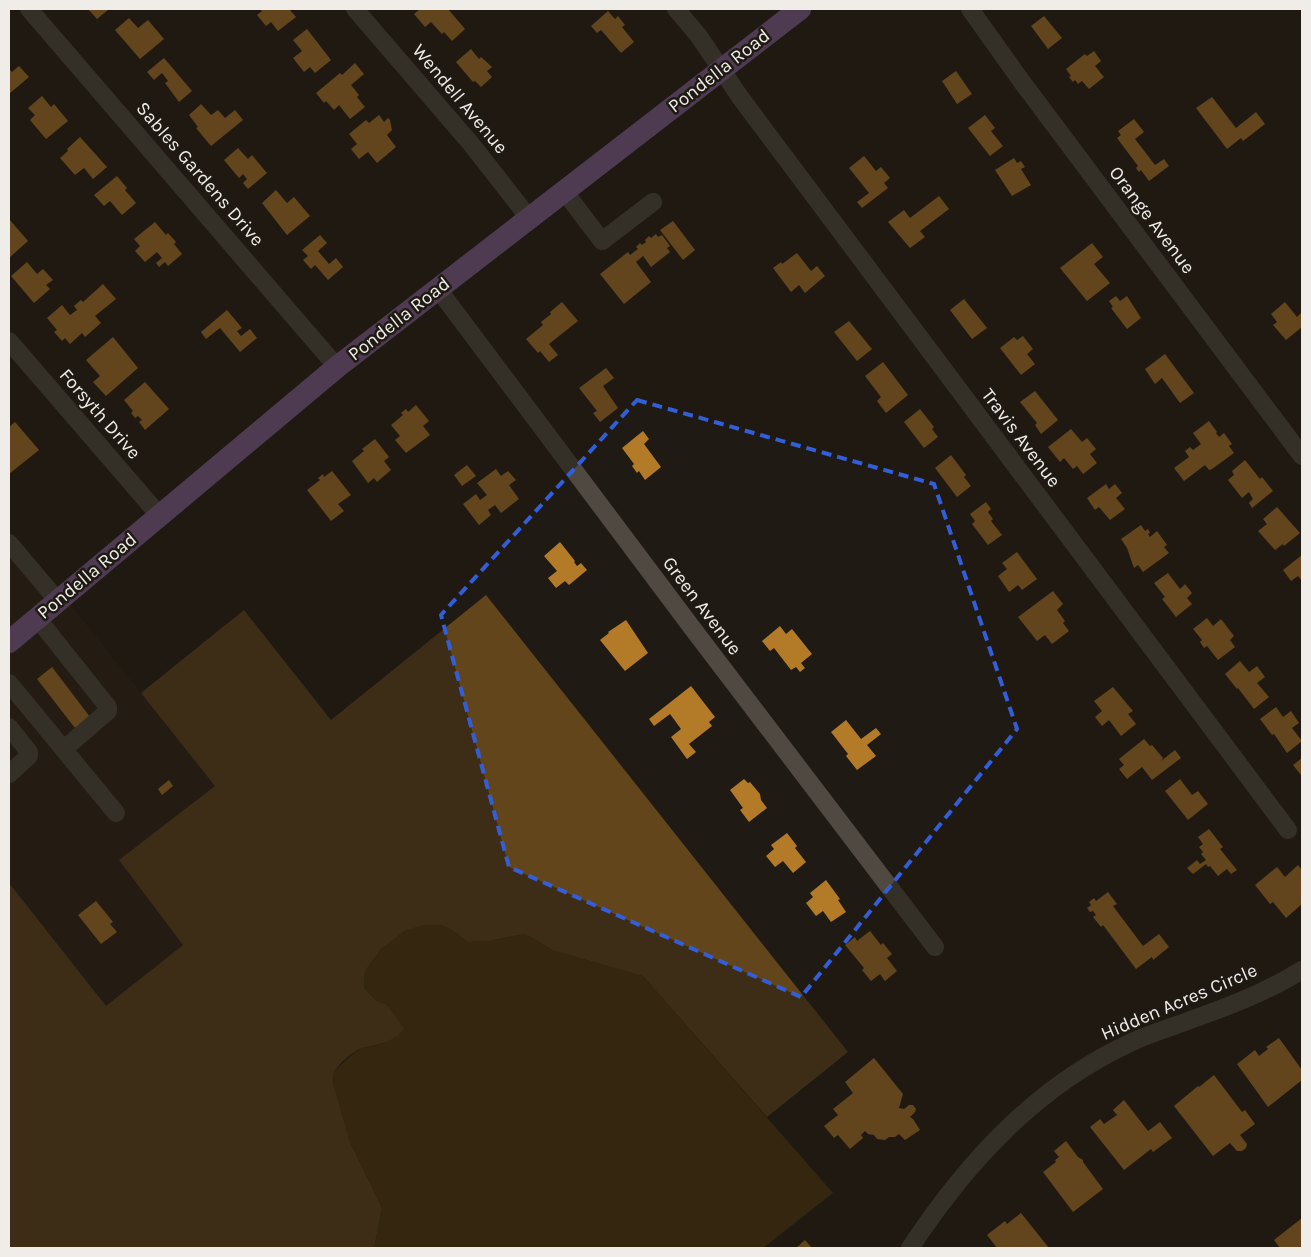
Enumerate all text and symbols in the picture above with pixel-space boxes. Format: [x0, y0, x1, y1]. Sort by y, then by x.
street label: Pondella Road [664, 25, 774, 117]
street label: Wendell Avenue [408, 40, 512, 158]
street label: Sables Gardens Drive [131, 97, 269, 251]
street label: Orange Avenue [1105, 162, 1199, 278]
street label: Pondella Road [344, 273, 454, 365]
street label: Forsyth Drive [55, 364, 145, 464]
street label: Travis Avenue [977, 384, 1065, 492]
street label: Pondella Road [33, 528, 141, 624]
street label: Green Avenue [658, 553, 746, 659]
street label: Hidden Acres Circle [1098, 959, 1260, 1045]

